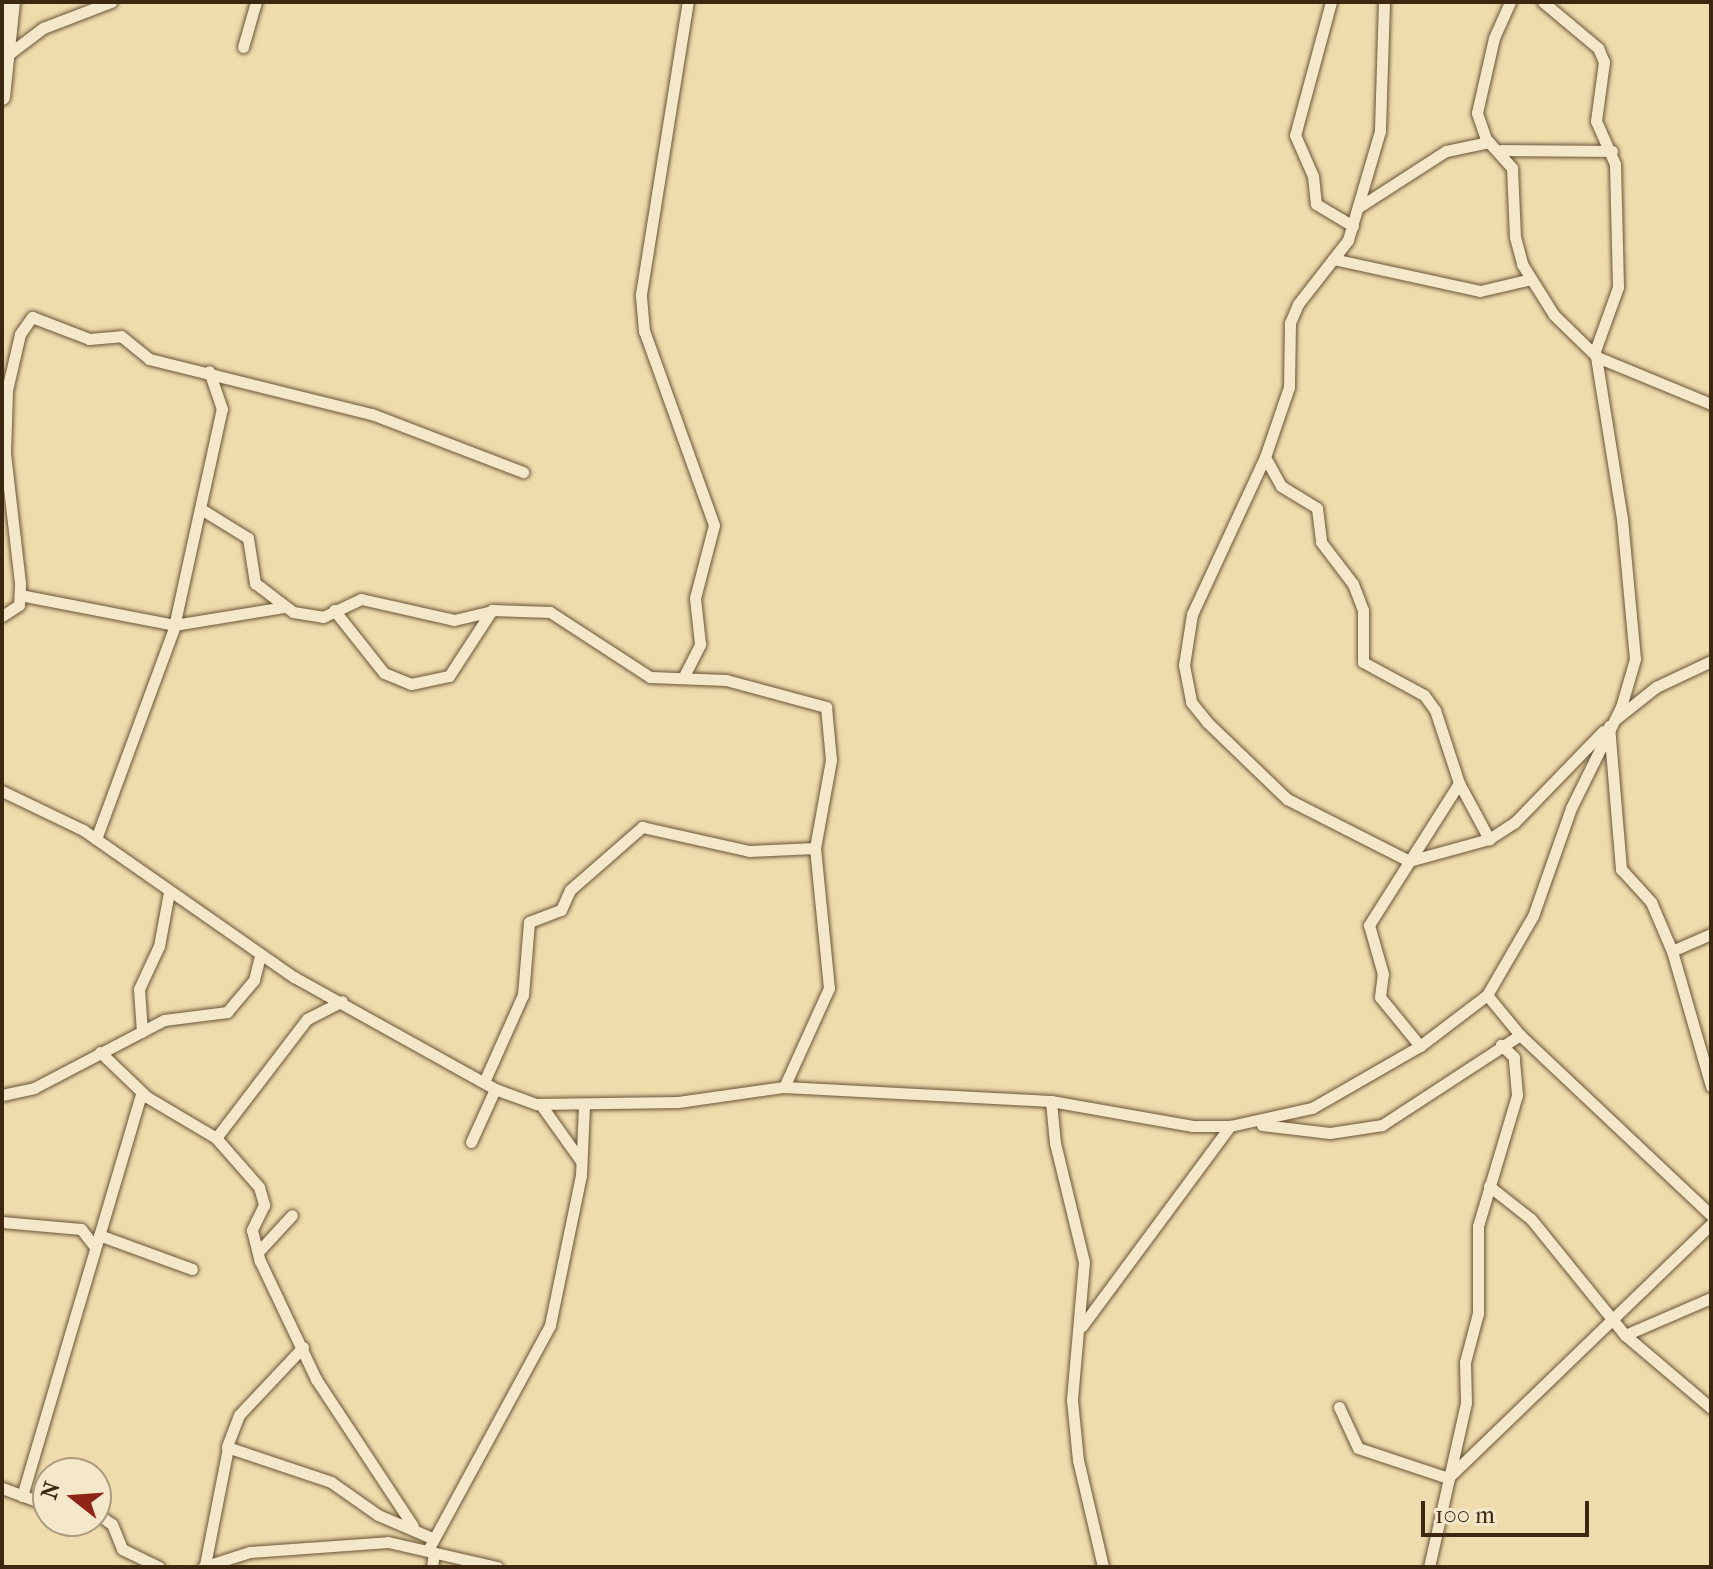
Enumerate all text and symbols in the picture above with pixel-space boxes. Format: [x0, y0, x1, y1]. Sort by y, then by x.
north arrow [32, 1457, 112, 1537]
text: N [36, 1479, 66, 1502]
scale bar [1425, 1485, 1593, 1535]
text: 100 m [1435, 1501, 1495, 1529]

